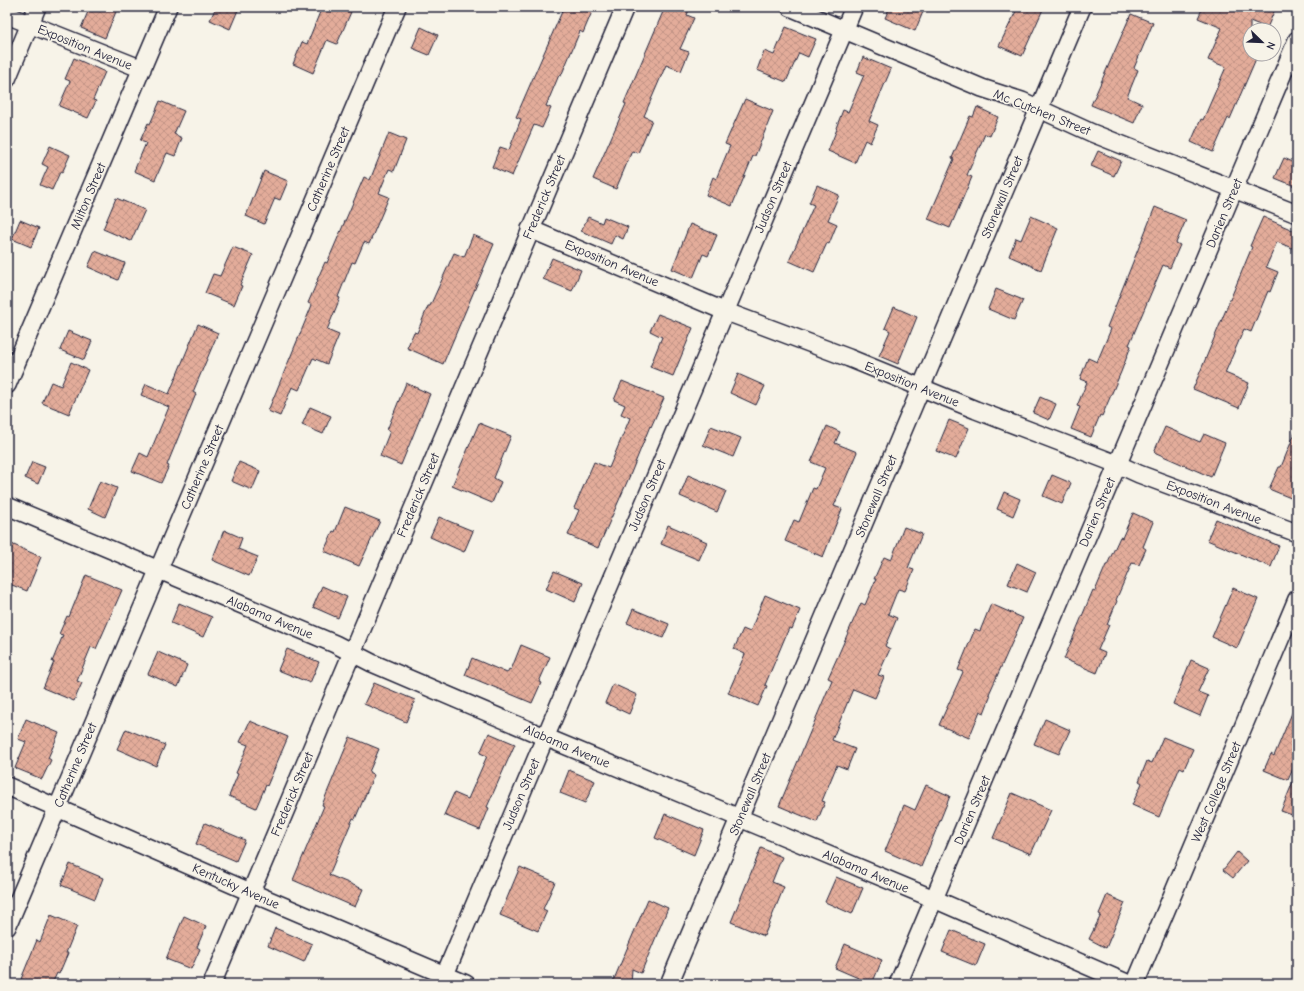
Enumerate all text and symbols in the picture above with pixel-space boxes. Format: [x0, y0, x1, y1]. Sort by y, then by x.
street label: Exposition Avenue [36, 21, 135, 73]
north arrow [1242, 22, 1282, 62]
text: N [1263, 40, 1278, 52]
street label: Mc Cutchen Street [991, 86, 1094, 139]
street label: Catherine Street [303, 123, 353, 214]
street label: Frederick Street [520, 152, 569, 241]
street label: Stonewall Street [978, 152, 1027, 240]
street label: Judson Street [751, 158, 795, 235]
street label: Milton Street [67, 159, 109, 232]
street label: Darien Street [1203, 175, 1246, 250]
street label: Exposition Avenue [563, 236, 662, 290]
street label: Exposition Avenue [863, 358, 962, 410]
street label: Catherine Street [177, 421, 227, 512]
street label: Frederick Street [394, 450, 443, 539]
street label: Stonewall Street [852, 451, 901, 539]
street label: Judson Street [625, 456, 669, 533]
street label: Darien Street [1076, 474, 1119, 549]
street label: Exposition Avenue [1164, 477, 1264, 527]
street label: Alabama Avenue [225, 592, 316, 642]
street label: Catherine Street [50, 719, 100, 810]
street label: Alabama Avenue [522, 721, 613, 771]
street label: West College Street [1188, 738, 1244, 845]
street label: Frederick Street [268, 749, 317, 838]
street label: Stonewall Street [726, 749, 775, 837]
street label: Judson Street [499, 755, 543, 832]
street label: Darien Street [951, 772, 994, 847]
street label: Alabama Avenue [821, 846, 912, 896]
street label: Kentucky Avenue [190, 860, 282, 912]

